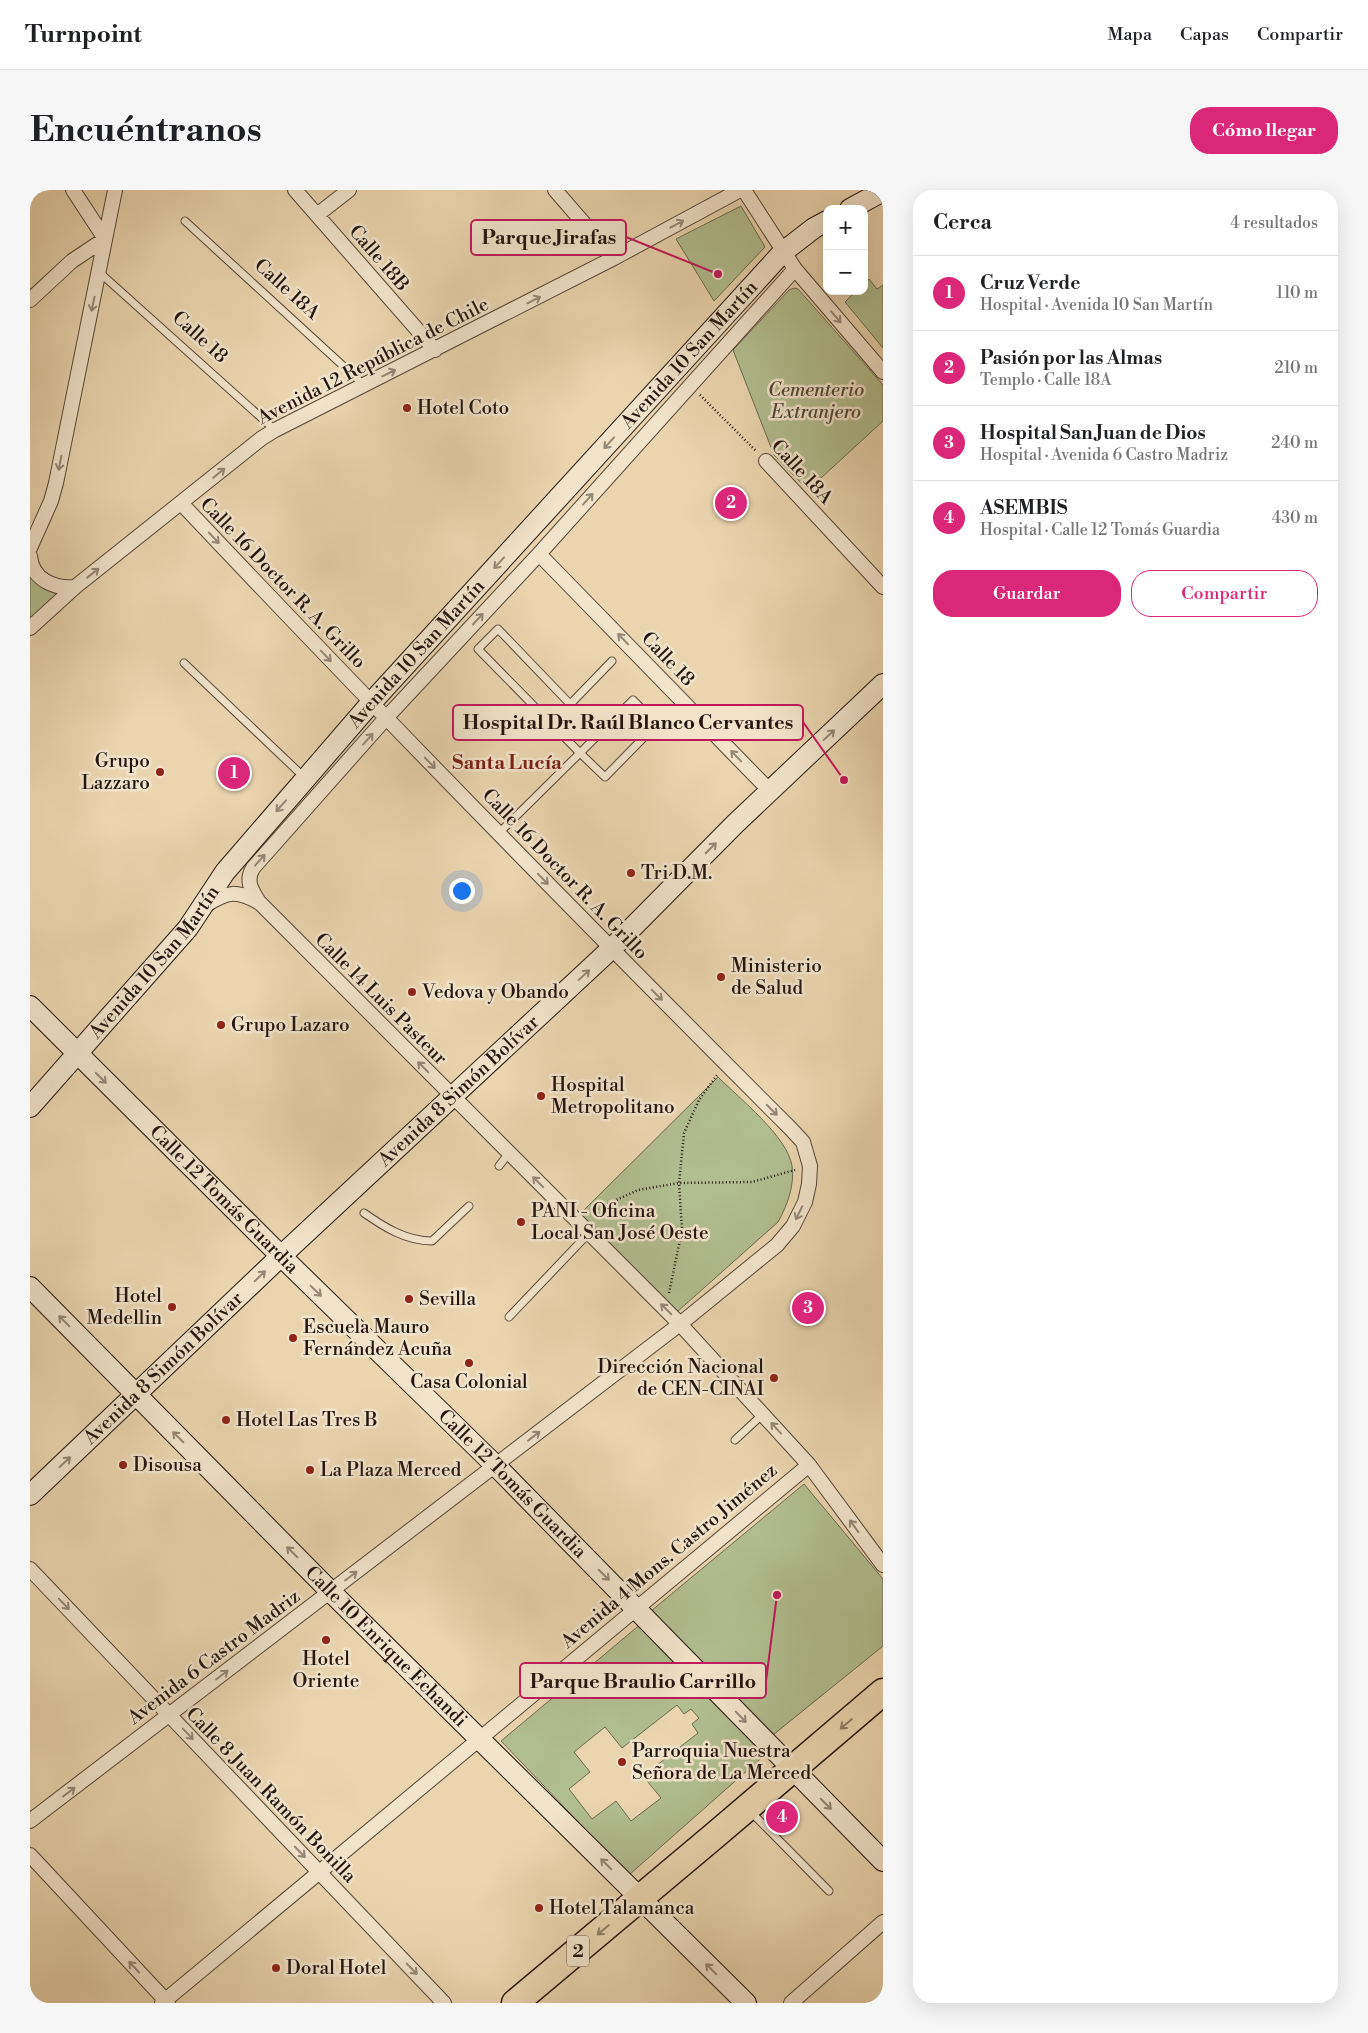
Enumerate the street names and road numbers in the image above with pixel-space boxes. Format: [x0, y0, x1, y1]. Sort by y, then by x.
street label: Calle 18B [344, 220, 414, 296]
street label: Calle 18A [249, 253, 325, 325]
street label: Avenida 10 San Martín [615, 276, 763, 434]
street label: Avenida 12 República de Chile [252, 292, 493, 430]
street label: Calle 18 [167, 306, 233, 368]
street label: Calle 18A [766, 435, 839, 510]
street label: Calle 16 Doctor R. A. Grillo [195, 492, 371, 674]
street label: Avenida 10 San Martín [342, 575, 490, 734]
street label: Calle 18 [636, 627, 700, 691]
street label: Calle 16 Doctor R. A. Grillo [477, 783, 653, 965]
street label: Avenida 10 San Martín [83, 881, 225, 1045]
street label: Calle 14 Luis Pasteur [310, 928, 452, 1070]
street label: Avenida 8 Simón Bolívar [372, 1010, 544, 1172]
street label: Calle 12 Tomás Guardia [144, 1120, 304, 1279]
street label: Avenida 8 Simón Bolívar [78, 1287, 248, 1450]
street label: Calle 12 Tomás Guardia [433, 1404, 592, 1564]
street label: Avenida 4 Mons. Castro Jiménez [555, 1458, 782, 1654]
street label: Calle 10 Enrique Echandi [300, 1561, 472, 1732]
street label: Avenida 6 Castro Madriz [122, 1584, 305, 1730]
street label: Calle 8 Juan Ramón Bonilla [181, 1702, 362, 1888]
road number: 2 [567, 1935, 589, 1966]

